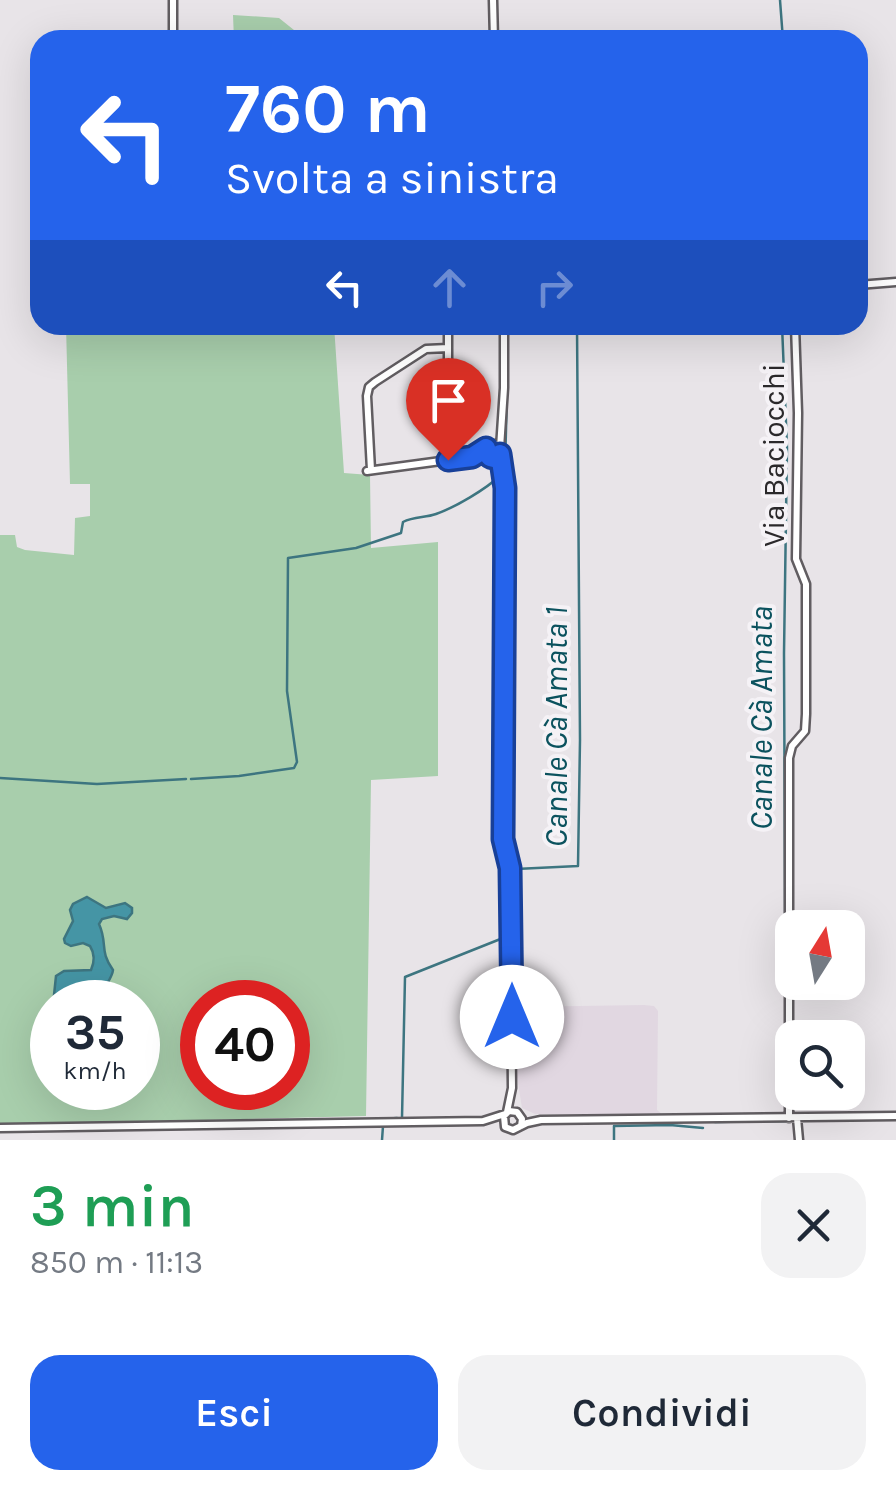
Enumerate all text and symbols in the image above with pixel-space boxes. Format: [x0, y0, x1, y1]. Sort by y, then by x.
text: 760 m [225, 68, 431, 150]
icon: left [60, 70, 190, 200]
text: Svolta a sinistra [225, 152, 559, 204]
icon: left [317, 260, 372, 315]
icon: ahead [422, 260, 477, 315]
icon: right [527, 260, 582, 315]
pin [406, 358, 491, 461]
street label: Via Baciocchi [756, 363, 792, 547]
icon: arrive [421, 373, 476, 428]
water label: Canale Cà Amata [743, 606, 780, 830]
water label: Canale Cà Amata 1 [538, 607, 575, 847]
north arrow [775, 910, 865, 1000]
map controls [775, 910, 865, 1110]
position arrow [460, 965, 564, 1069]
speed limit sign: 40 [180, 980, 310, 1110]
text: 35 [65, 1003, 125, 1062]
button: search [775, 1020, 865, 1110]
text: km/h [63, 1056, 127, 1085]
text: 3 min [30, 1171, 195, 1241]
button: close [761, 1173, 866, 1278]
text: 850 m · 11:13 [30, 1244, 203, 1281]
button: Esci [30, 1355, 438, 1470]
button: Condividi [458, 1355, 866, 1470]

